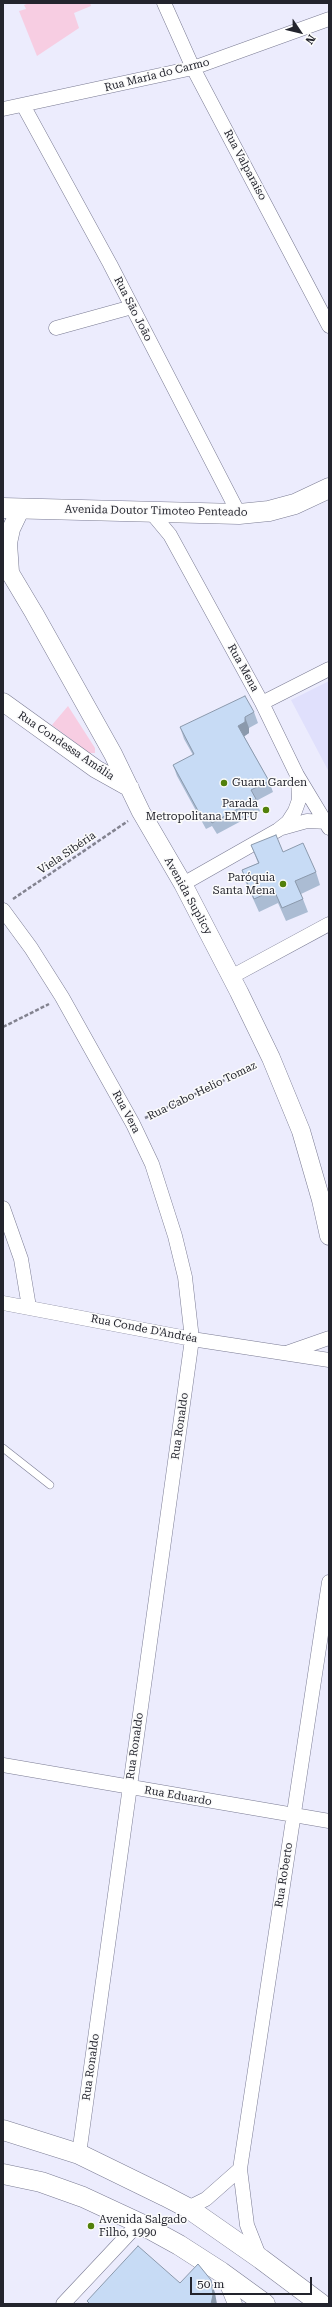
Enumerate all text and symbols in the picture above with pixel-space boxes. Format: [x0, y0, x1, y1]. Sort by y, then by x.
north arrow [280, 12, 320, 52]
text: N [302, 32, 318, 46]
street label: Rua Maria do Carmo [103, 56, 211, 94]
street label: Rua Valparaiso [221, 127, 269, 203]
street label: Rua São João [111, 275, 155, 343]
street label: Avenida Doutor Timoteo Penteado [64, 503, 248, 519]
street label: Rua Mena [225, 642, 261, 694]
street label: Rua Condessa Amália [15, 709, 117, 783]
place label: Guaru Garden [232, 776, 307, 790]
marker: Guaru Garden [219, 778, 229, 788]
place label: Parada Metropolitana EMTU [146, 797, 258, 823]
marker: Parada Metropolitana EMTU [261, 805, 271, 815]
street label: Viela Sibéria [36, 829, 98, 877]
street label: Avenida Suplicy [161, 855, 215, 937]
place label: Paróquia Santa Mena [213, 871, 275, 897]
marker: Paróquia Santa Mena [278, 879, 288, 889]
street label: Rua Cabo Helio Tomaz [145, 1059, 259, 1123]
street label: Rua Vera [109, 1088, 143, 1136]
street label: Rua Conde D'Andréa [90, 1312, 198, 1346]
street label: Rua Ronaldo [169, 1392, 191, 1460]
street label: Rua Ronaldo [124, 1712, 146, 1780]
street label: Rua Eduardo [143, 1784, 213, 1808]
street label: Rua Roberto [272, 1841, 296, 1909]
street label: Rua Ronaldo [80, 2033, 102, 2101]
place label: Avenida Salgado Filho, 1990 [99, 2213, 187, 2239]
marker: Avenida Salgado Filho, 1990 [86, 2221, 96, 2231]
scale bar [192, 2269, 314, 2295]
text: 50 m [197, 2277, 224, 2291]

